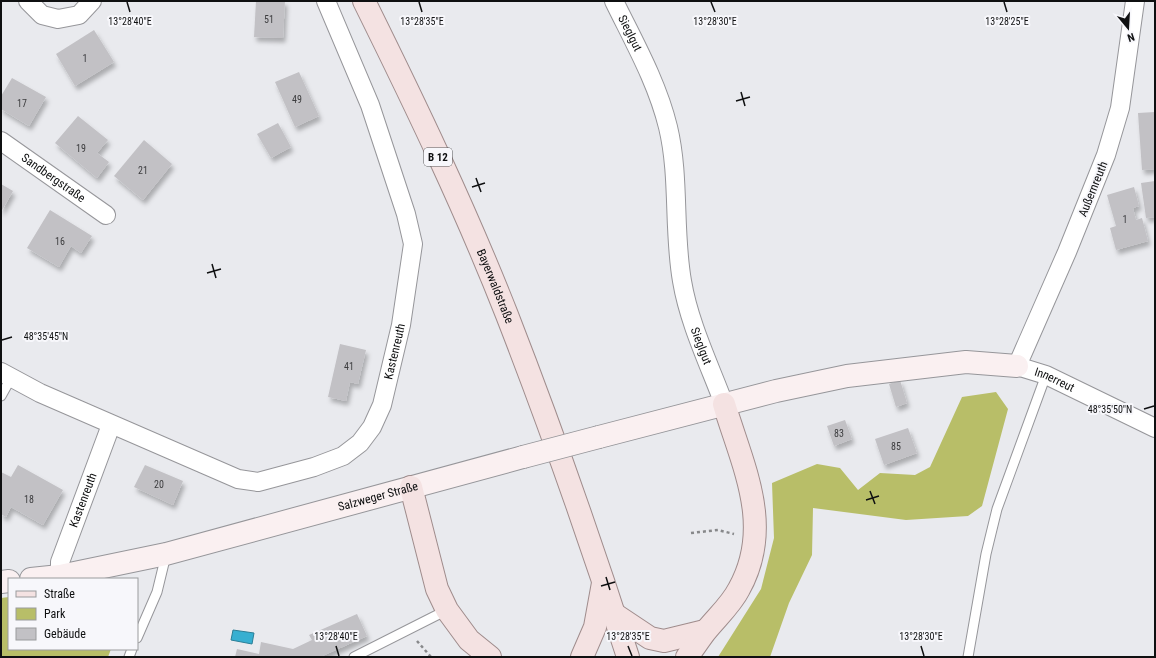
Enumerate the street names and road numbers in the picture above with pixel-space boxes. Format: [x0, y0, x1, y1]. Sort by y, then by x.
street label: Sieglgut [615, 13, 645, 54]
road number: B 12 [424, 148, 452, 166]
street label: Sandbergstraße [19, 151, 88, 205]
street label: Außernreuth [1076, 159, 1110, 219]
street label: Bayerwaldstraße [474, 247, 517, 326]
street label: Kastenreuth [381, 322, 408, 381]
street label: Sieglgut [688, 325, 715, 367]
street label: Innerreut [1033, 365, 1077, 395]
street label: Kastenreuth [67, 471, 100, 529]
street label: Salzweger Straße [336, 479, 420, 514]

